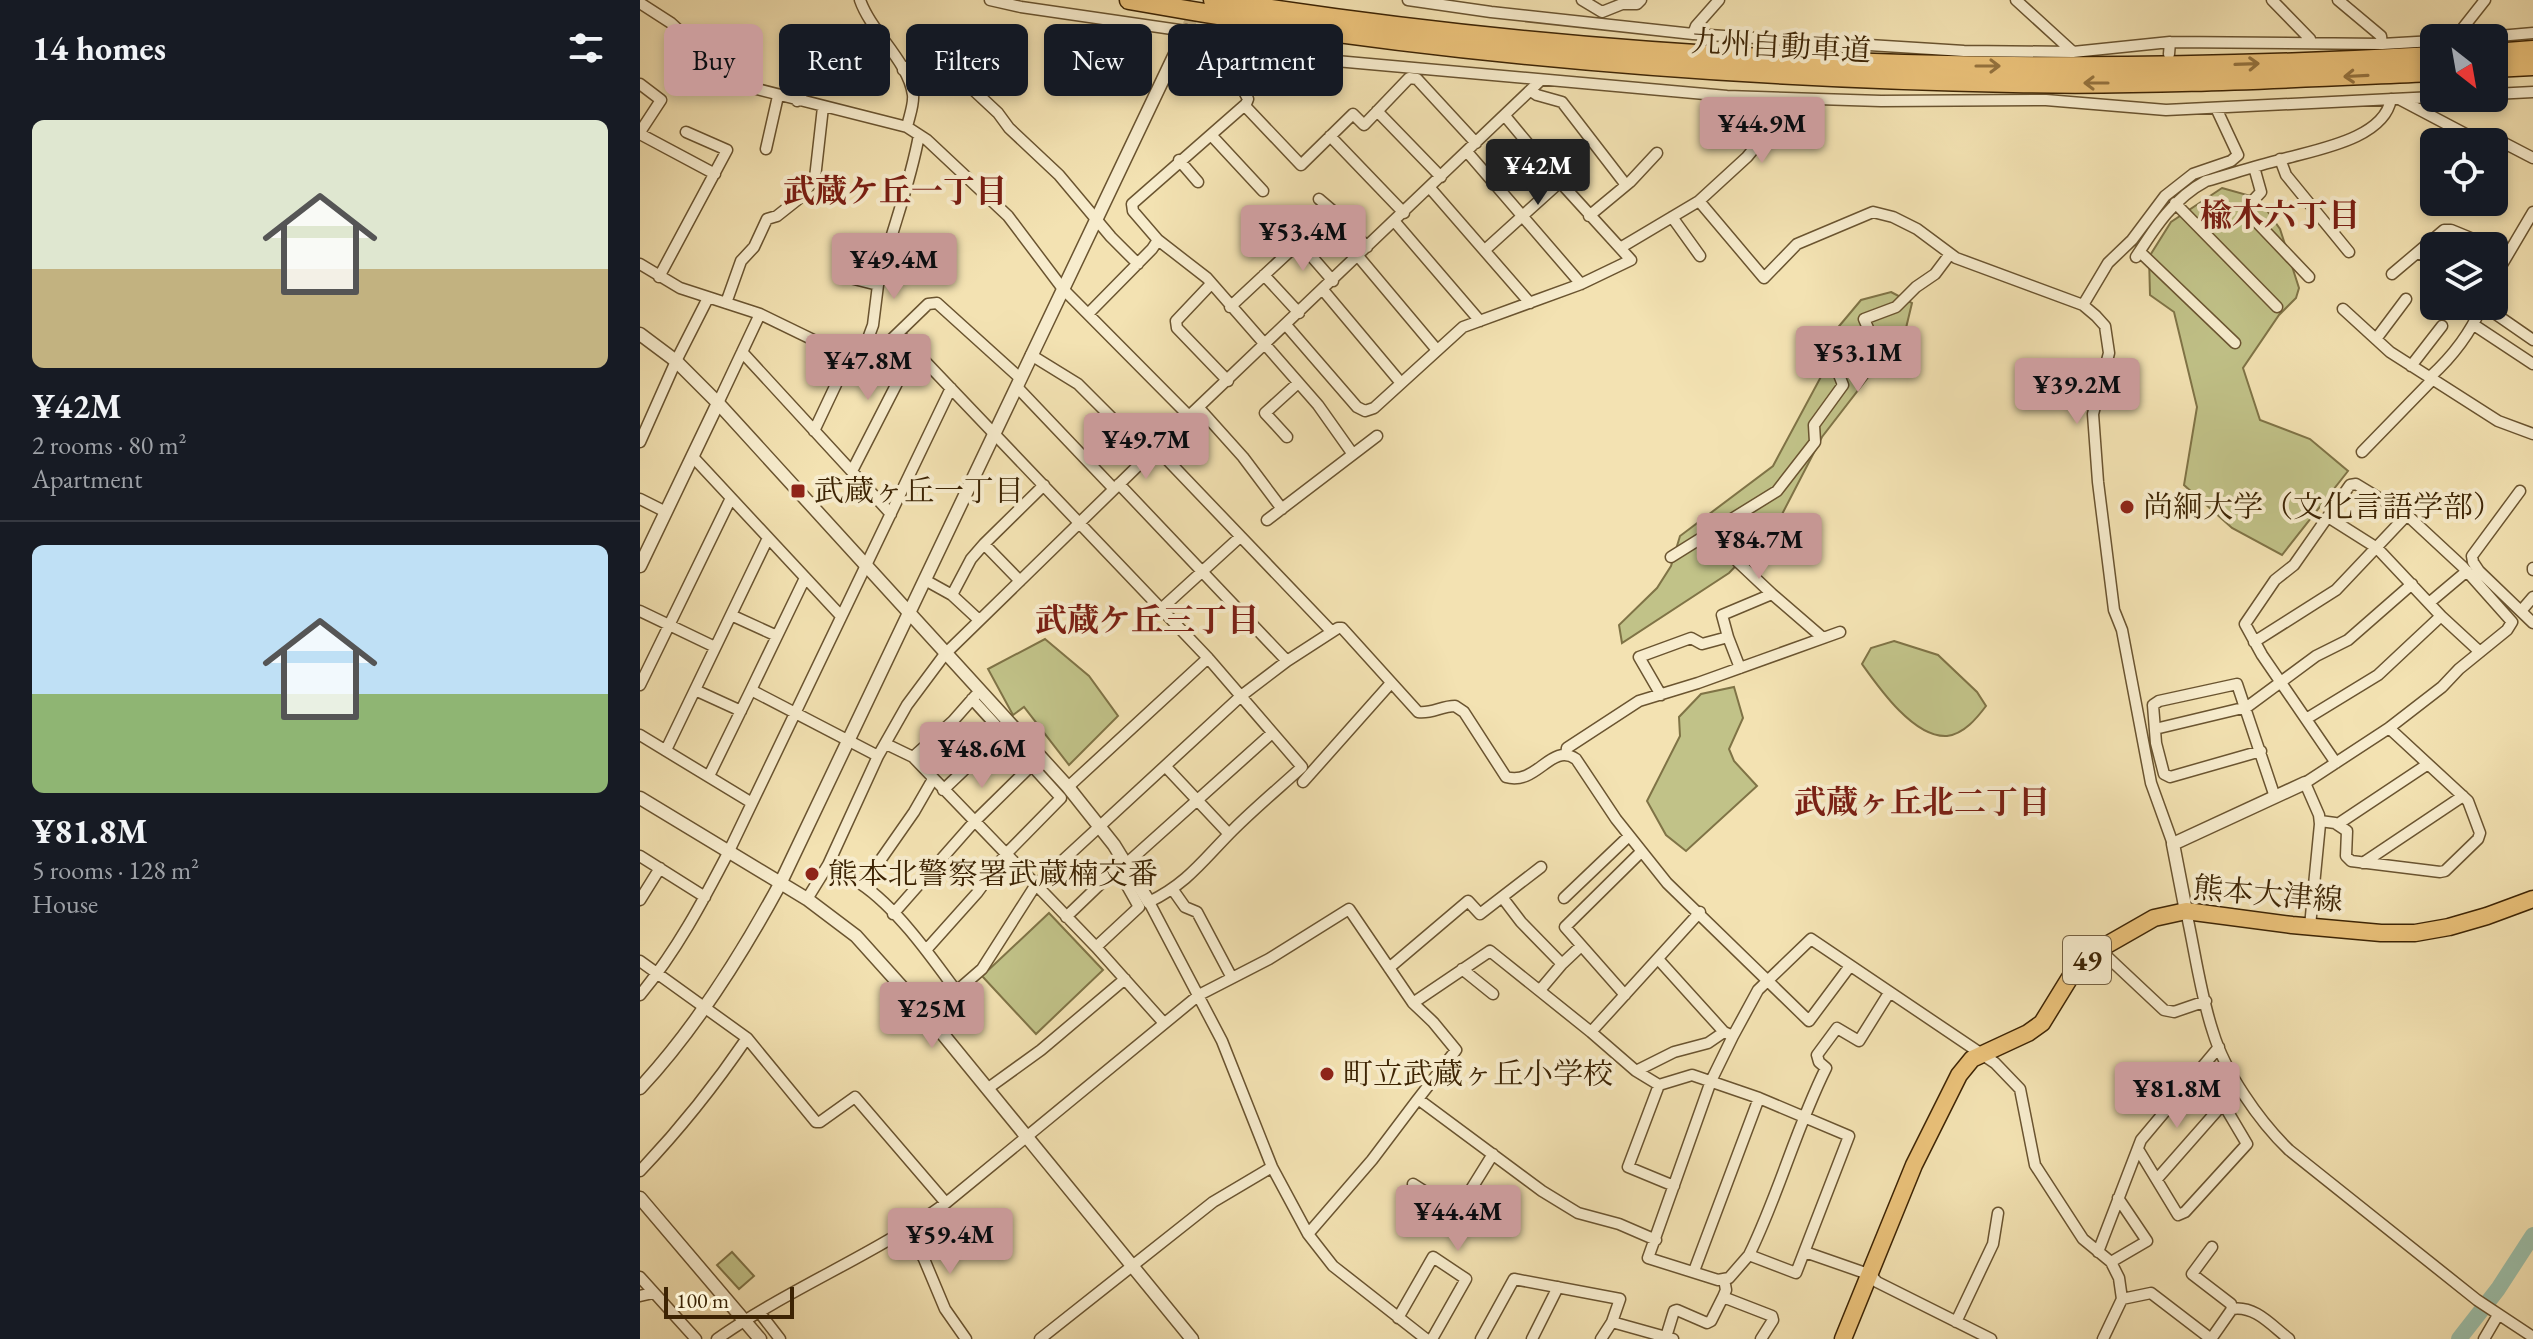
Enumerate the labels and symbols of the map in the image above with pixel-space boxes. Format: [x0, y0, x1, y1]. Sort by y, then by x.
street label: 九州自動車道 [1690, 21, 1872, 70]
north arrow [2420, 24, 2508, 112]
one-way arrow [2233, 56, 2260, 71]
one-way arrow [1974, 59, 2001, 74]
one-way arrow [2343, 68, 2370, 83]
one-way arrow [2083, 75, 2110, 91]
pin: ¥44.9M [1697, 97, 1827, 165]
pin: ¥42M [1491, 139, 1585, 207]
district label: 武蔵ケ丘一丁目 [783, 170, 1007, 212]
district label: 楡木六丁目 [2200, 194, 2360, 236]
pin: ¥53.4M [1238, 205, 1368, 273]
pin: ¥49.4M [829, 233, 959, 301]
pin: ¥53.1M [1793, 326, 1923, 394]
pin: ¥47.8M [803, 334, 933, 402]
pin: ¥39.2M [2012, 358, 2142, 426]
pin: ¥49.7M [1081, 413, 1211, 481]
place label: 武蔵ヶ丘一丁目 [814, 471, 1024, 510]
marker: 武蔵ヶ丘一丁目 [789, 482, 807, 500]
place label: 尚絅大学（文化言語学部） [2143, 487, 2503, 526]
marker: 尚絅大学（文化言語学部） [2118, 498, 2136, 516]
pin: ¥84.7M [1694, 513, 1824, 581]
district label: 武蔵ケ丘三丁目 [1035, 599, 1259, 641]
pin: ¥48.6M [917, 722, 1047, 790]
district label: 武蔵ヶ丘北二丁目 [1794, 781, 2050, 823]
place label: 熊本北警察署武蔵楠交番 [828, 854, 1158, 893]
marker: 熊本北警察署武蔵楠交番 [803, 865, 821, 883]
street label: 熊本大津線 [2192, 868, 2344, 919]
road number: 49 [2063, 936, 2111, 984]
pin: ¥25M [885, 982, 979, 1050]
place label: 町立武蔵ヶ丘小学校 [1343, 1054, 1613, 1093]
pin: ¥81.8M [2112, 1062, 2242, 1130]
marker: 町立武蔵ヶ丘小学校 [1318, 1065, 1336, 1083]
pin: ¥44.4M [1393, 1185, 1523, 1253]
pin: ¥59.4M [885, 1208, 1015, 1276]
scale bar [664, 1283, 794, 1319]

